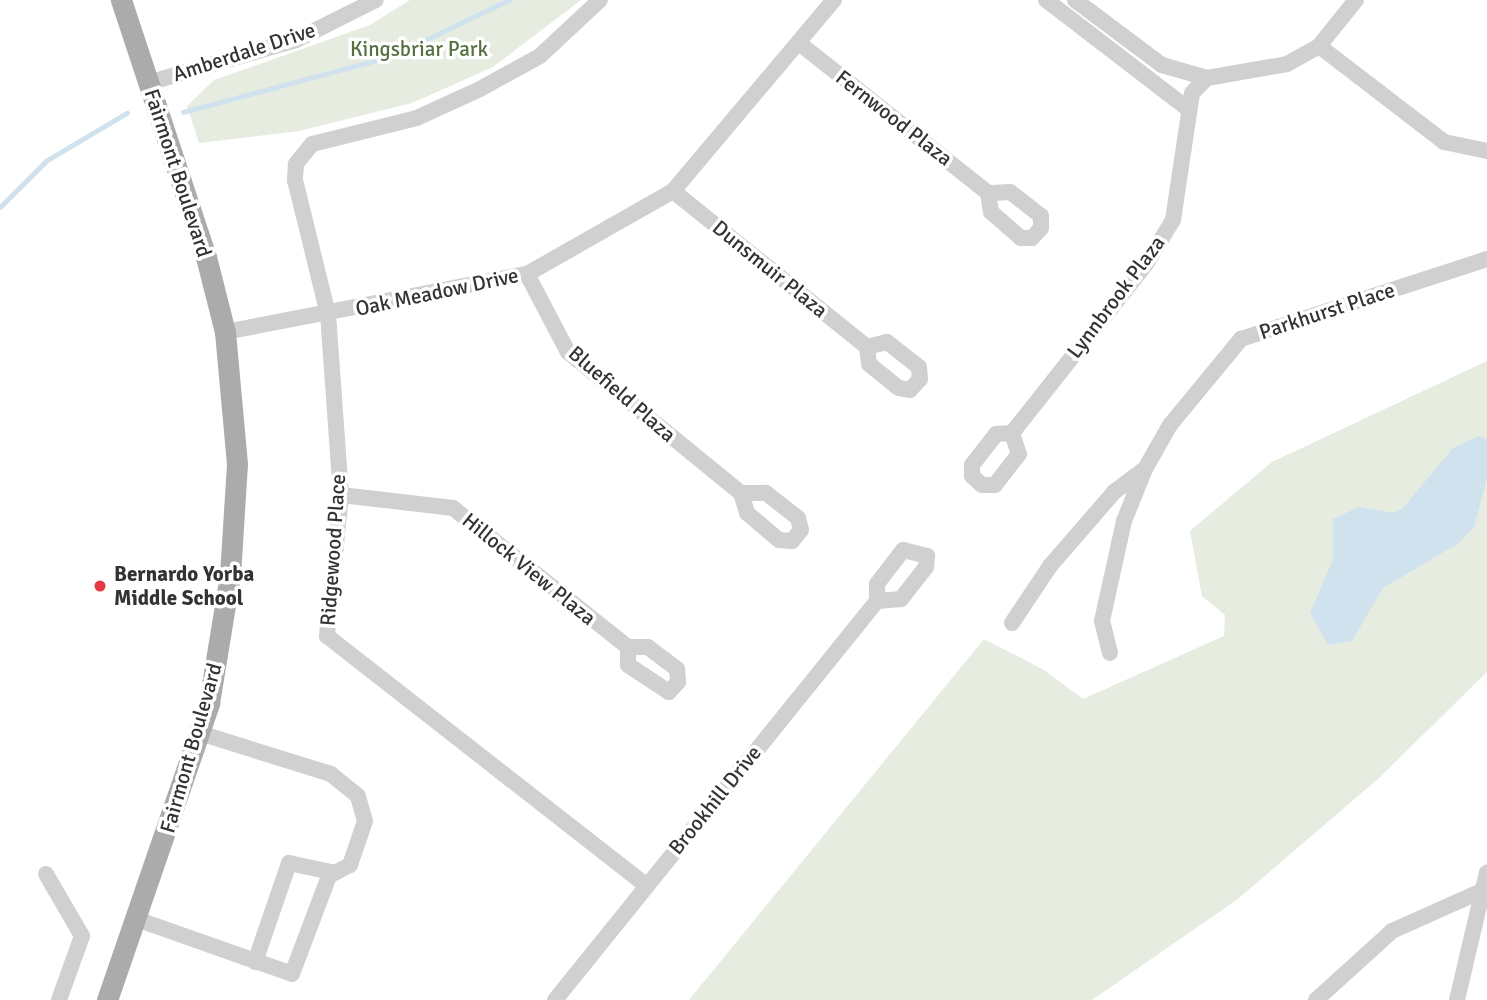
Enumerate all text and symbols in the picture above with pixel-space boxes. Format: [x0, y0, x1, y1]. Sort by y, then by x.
street label: Amberdale Drive [169, 17, 319, 87]
park label: Kingsbriar Park [350, 36, 488, 62]
street label: Fernwood Plaza [831, 65, 957, 171]
street label: Fairmont Boulevard [139, 86, 217, 260]
street label: Dunsmuir Plaza [707, 215, 833, 323]
street label: Lynnbrook Plaza [1062, 231, 1170, 363]
street label: Oak Meadow Drive [353, 262, 521, 322]
street label: Parkhurst Place [1256, 277, 1398, 345]
street label: Bluefield Plaza [563, 341, 681, 447]
street label: Ridgewood Place [315, 473, 351, 627]
street label: Hillock View Plaza [457, 508, 601, 630]
place label: Bernardo Yorba Middle School [114, 561, 254, 611]
marker: Bernardo Yorba Middle School [92, 578, 108, 594]
street label: Fairmont Boulevard [155, 660, 227, 836]
street label: Brookhill Drive [663, 740, 767, 860]

